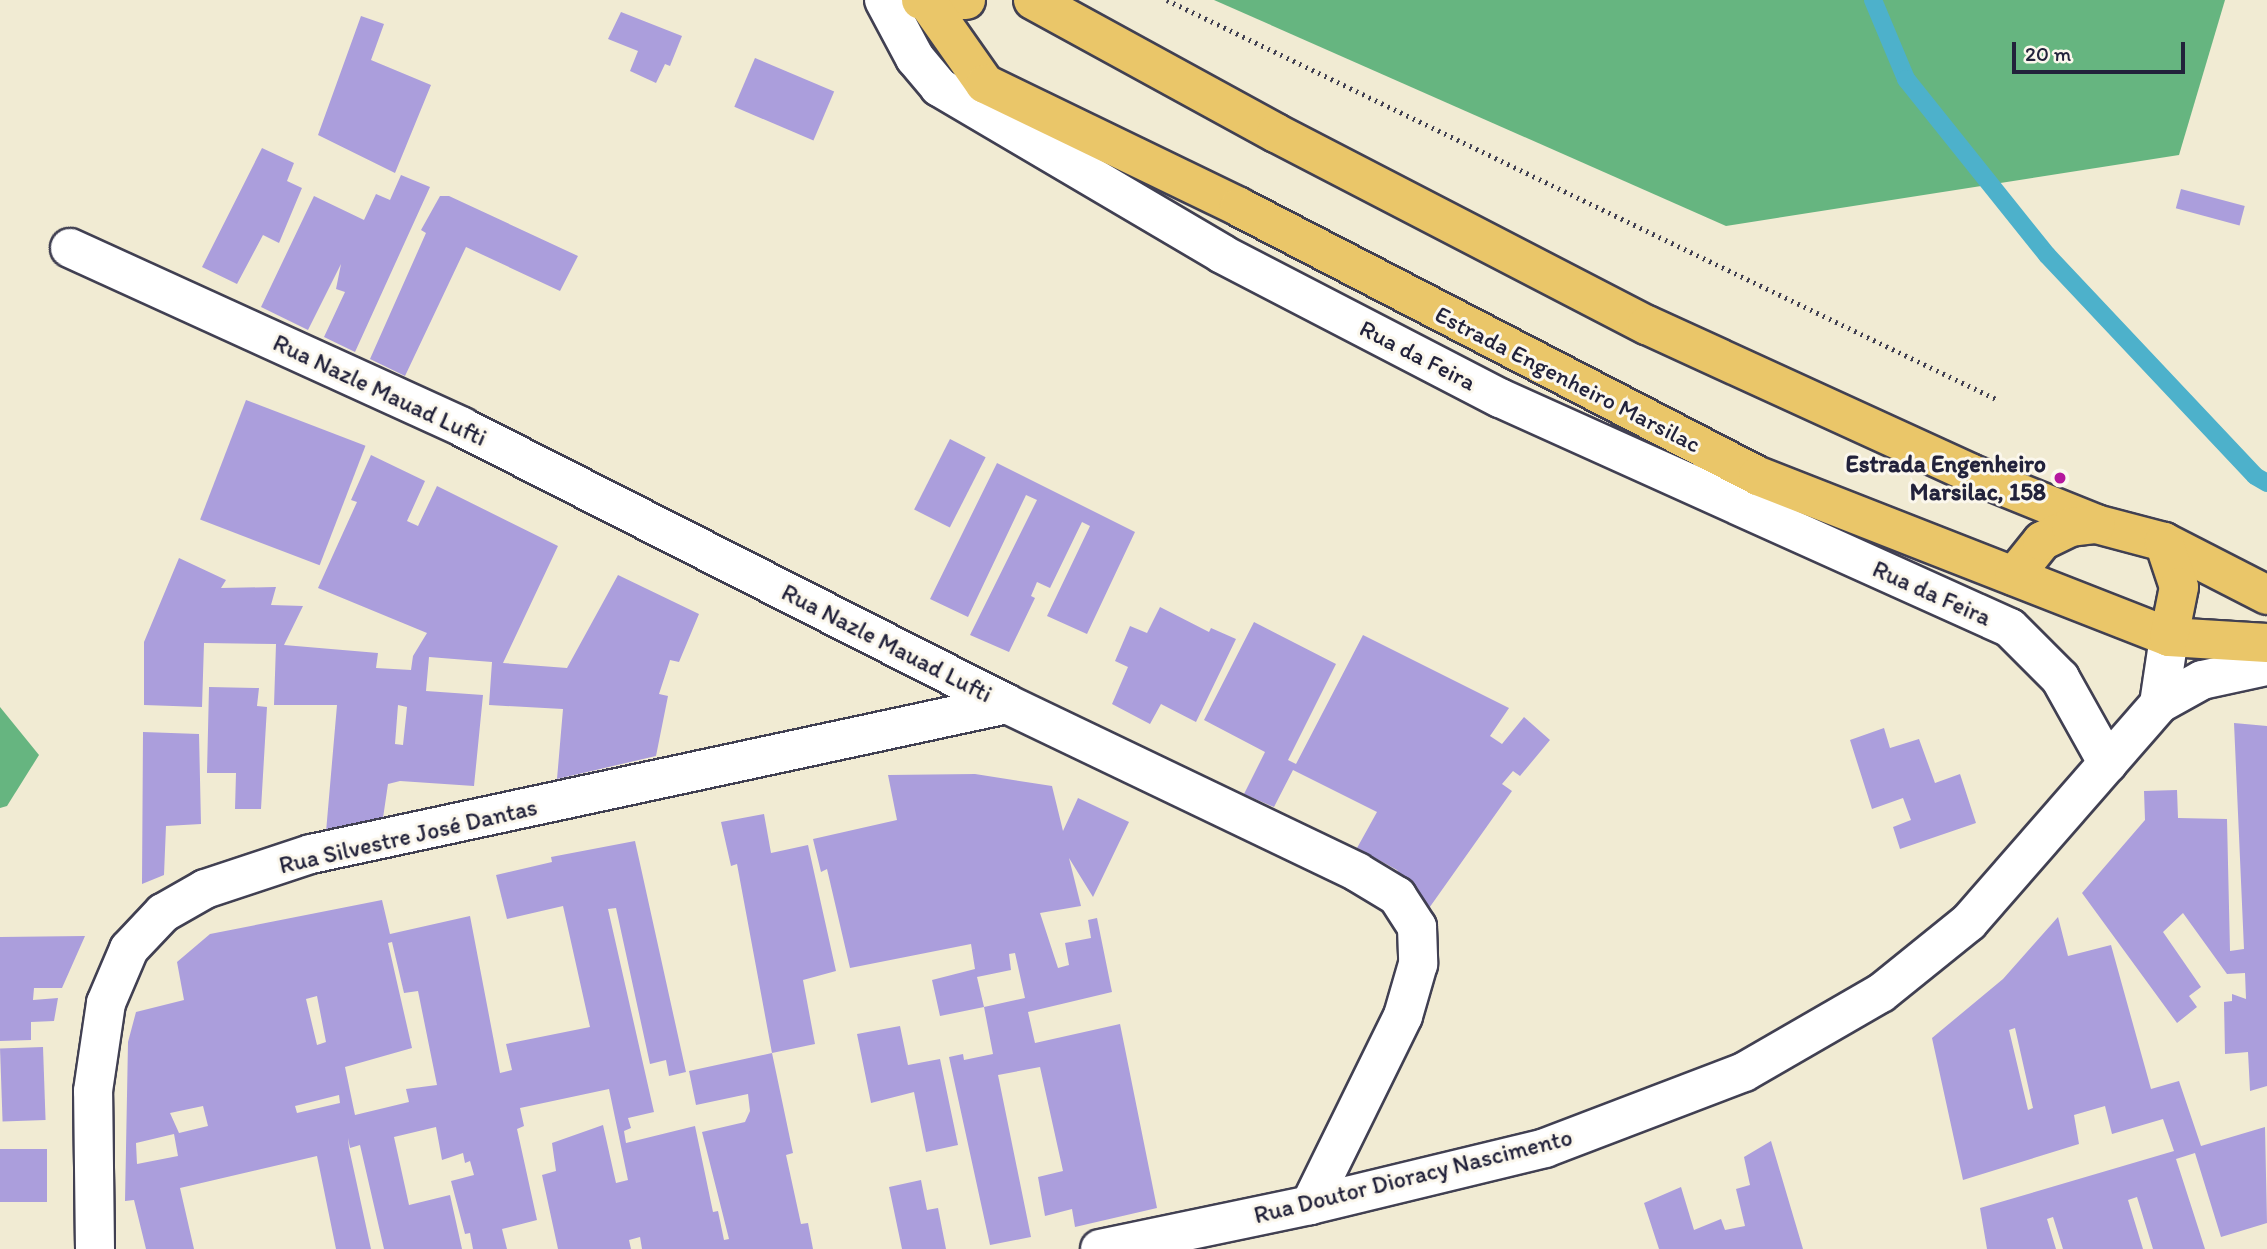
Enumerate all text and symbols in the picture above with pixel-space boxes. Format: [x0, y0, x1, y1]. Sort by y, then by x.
scale bar [2015, 28, 2188, 72]
text: 20 m [2025, 41, 2071, 66]
street label: Estrada Engenheiro Marsilac [1430, 299, 1706, 459]
street label: Rua da Feira [1355, 313, 1481, 397]
street label: Rua Nazle Mauad Lufti [268, 328, 492, 452]
place label: Estrada Engenheiro Marsilac, 158 [1845, 450, 2046, 506]
marker: Estrada Engenheiro Marsilac, 158 [2052, 470, 2068, 486]
street label: Rua da Feira [1868, 554, 1996, 632]
street label: Rua Nazle Mauad Lufti [777, 577, 997, 709]
street label: Rua Silvestre José Dantas [276, 792, 540, 880]
street label: Rua Doutor Dioracy Nascimento [1250, 1122, 1576, 1230]

